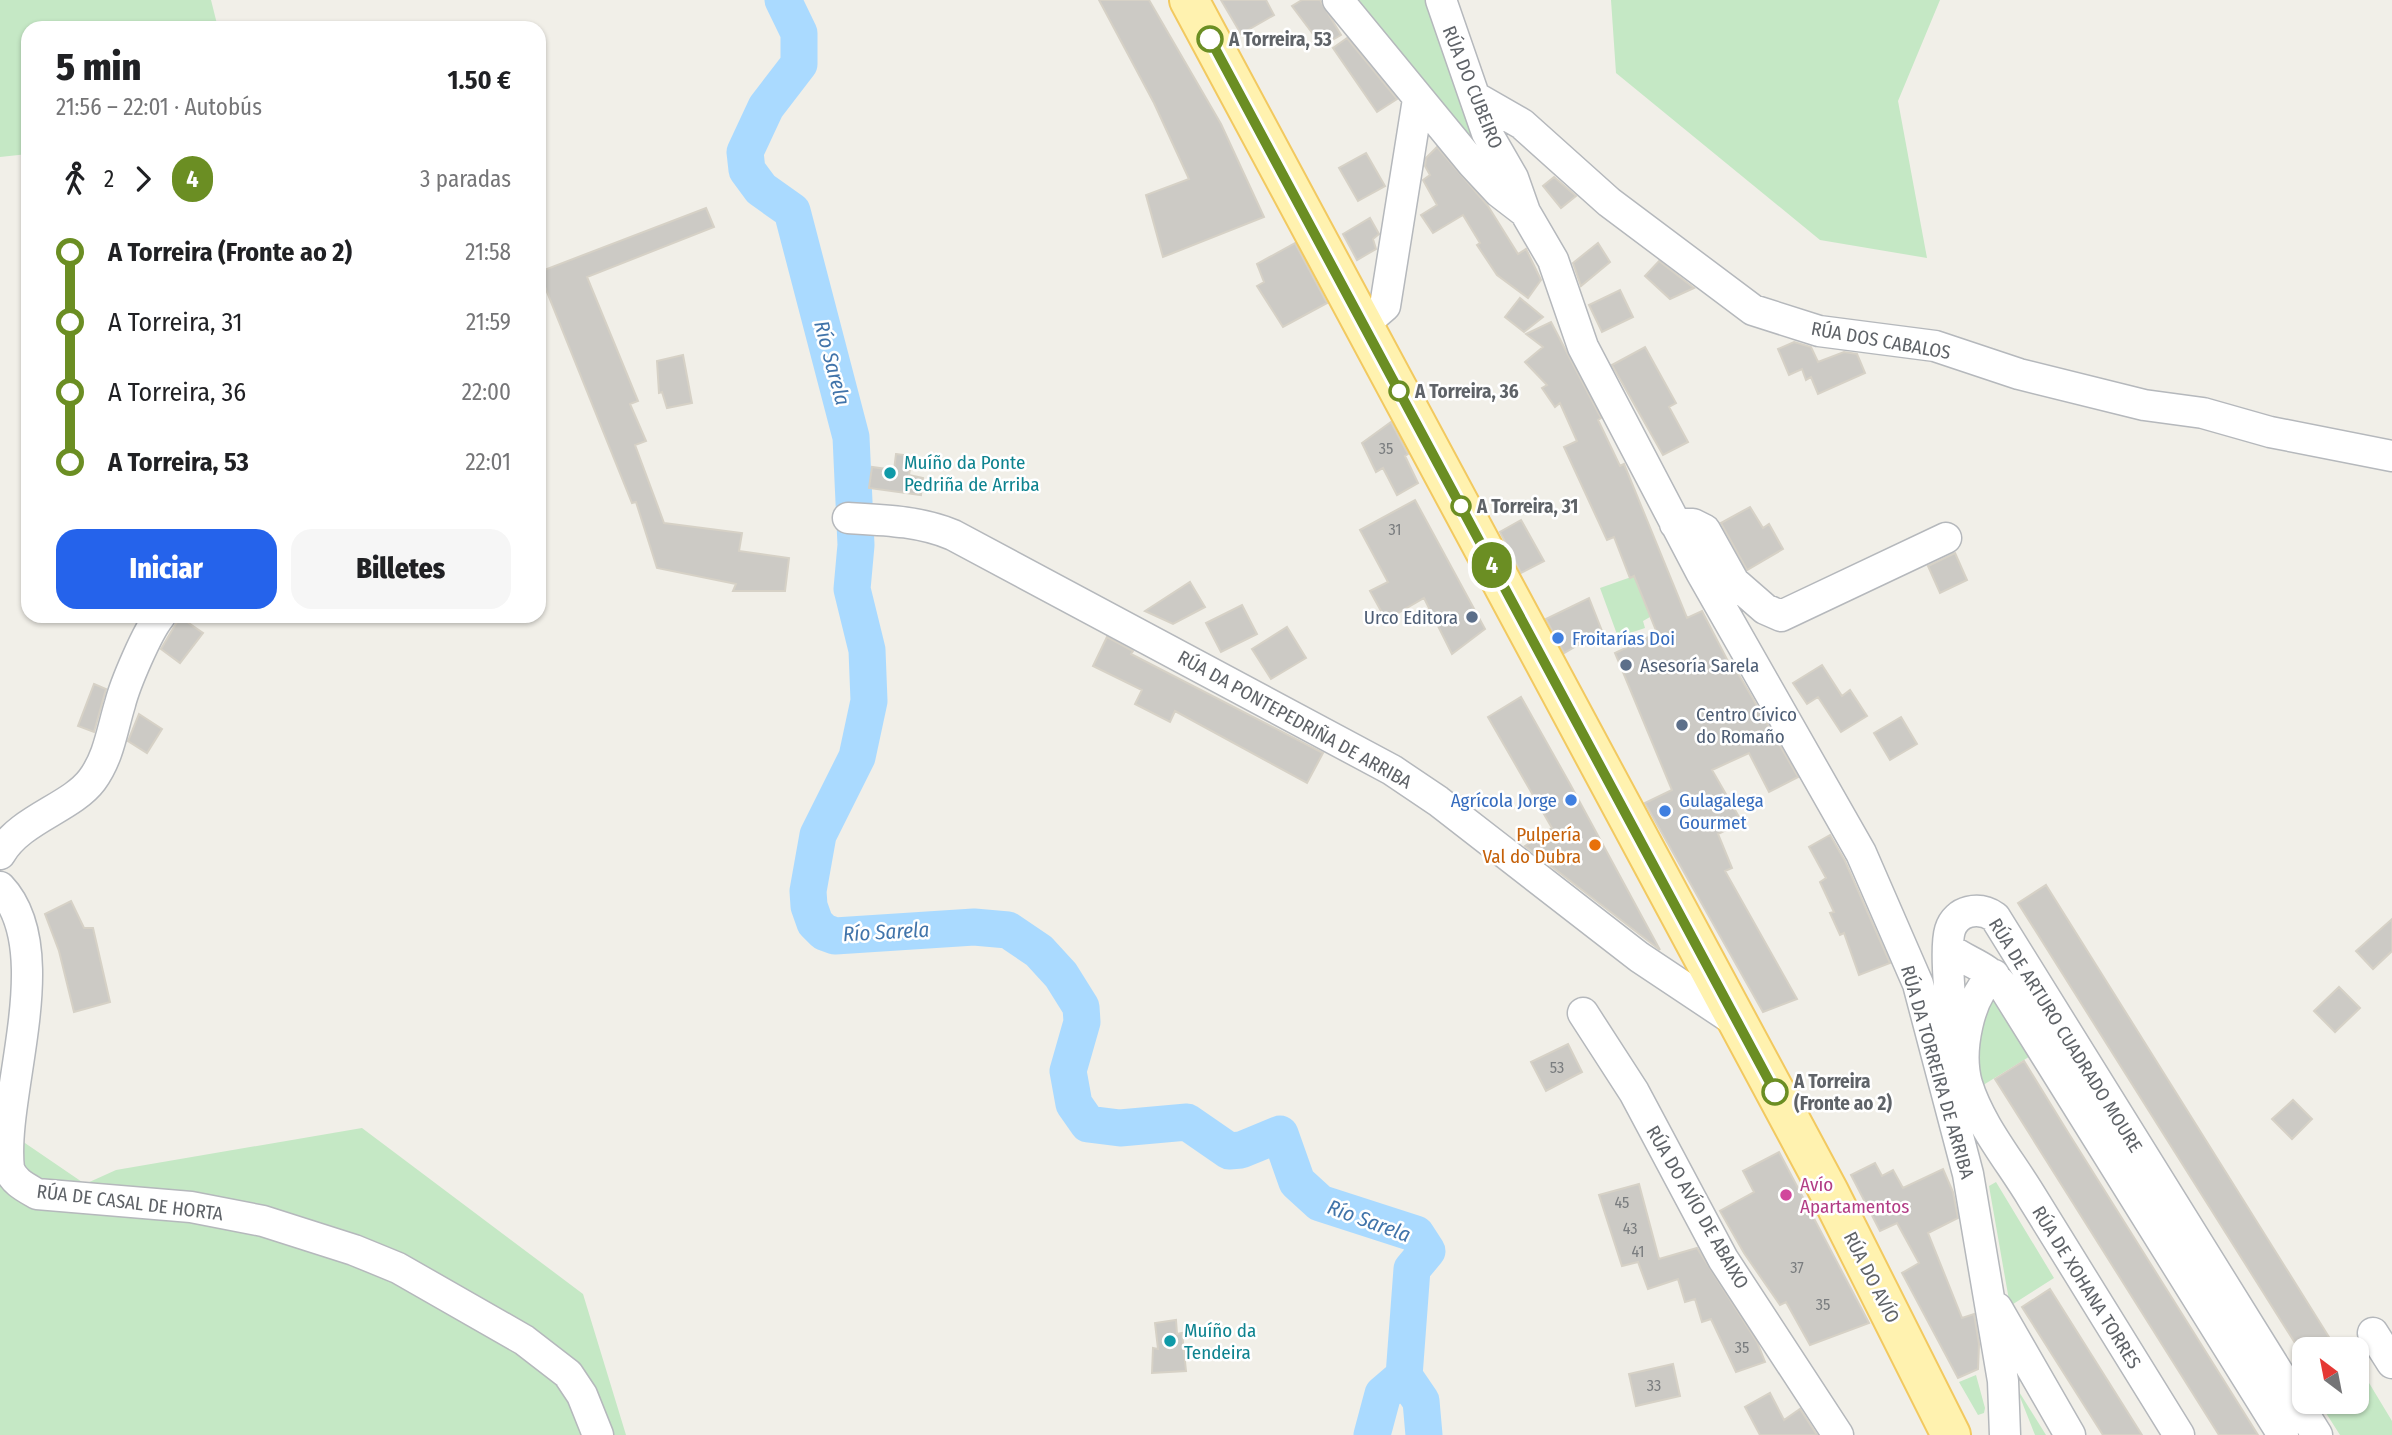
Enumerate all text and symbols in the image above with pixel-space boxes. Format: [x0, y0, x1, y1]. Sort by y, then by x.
street label: RÚA DO CUBEIRO [1437, 23, 1508, 152]
marker: A Torreira, 53 [1197, 26, 1223, 52]
place label: A Torreira, 53 [1228, 28, 1332, 51]
text: 5 min [56, 44, 141, 90]
text: 1.50 € [447, 65, 511, 96]
text: 21:56 – 22:01 · Autobús [56, 93, 262, 121]
icon: walk [56, 160, 94, 198]
icon: forward [124, 160, 162, 198]
text: 2 [104, 165, 114, 193]
text: 4 [186, 165, 199, 193]
text: 3 paradas [420, 165, 511, 193]
text: A Torreira (Fronte ao 2) [108, 237, 352, 268]
text: 21:58 [465, 238, 511, 266]
text: A Torreira, 31 [108, 307, 243, 338]
text: 21:59 [466, 308, 511, 336]
street label: RÚA DOS CABALOS [1809, 317, 1953, 364]
water label: Río Sarela [808, 318, 856, 408]
text: A Torreira, 36 [108, 377, 246, 408]
text: 22:00 [462, 378, 511, 406]
place label: A Torreira, 36 [1414, 380, 1519, 403]
marker: A Torreira, 36 [1389, 381, 1409, 401]
house number: 35 [1379, 439, 1393, 458]
text: A Torreira, 53 [108, 447, 249, 478]
text: 22:01 [465, 448, 511, 476]
place label: Muíño da Ponte Pedriña de Arriba [904, 451, 1039, 496]
marker: Muíño da Ponte Pedriña de Arriba [882, 465, 898, 481]
place label: A Torreira, 31 [1476, 495, 1578, 518]
marker: A Torreira, 31 [1451, 496, 1471, 516]
house number: 31 [1388, 520, 1402, 539]
button: Iniciar [56, 529, 277, 609]
button: Billetes [291, 529, 511, 609]
line badge: 4 [1469, 542, 1515, 588]
text: 4 [1486, 551, 1498, 579]
place label: Urco Editora [1364, 606, 1458, 629]
marker: Urco Editora [1464, 609, 1480, 625]
place label: Froitarías Doi [1572, 627, 1675, 650]
marker: Froitarías Doi [1550, 630, 1566, 646]
street label: RÚA DA PONTEPEDRIÑA DE ARRIBA [1174, 645, 1416, 793]
place label: Asesoría Sarela [1640, 654, 1759, 677]
marker: Asesoría Sarela [1618, 657, 1634, 673]
place label: Centro Cívico do Romaño [1696, 703, 1797, 748]
marker: Centro Cívico do Romaño [1674, 717, 1690, 733]
place label: Agrícola Jorge [1451, 789, 1557, 812]
place label: Gulagalega Gourmet [1679, 789, 1764, 834]
marker: Agrícola Jorge [1563, 792, 1579, 808]
marker: Gulagalega Gourmet [1657, 803, 1673, 819]
place label: Pulpería Val do Dubra [1482, 823, 1581, 868]
marker: Pulpería Val do Dubra [1587, 837, 1603, 853]
street label: RÚA DE ARTURO CUADRADO MOURE [1984, 914, 2147, 1157]
water label: Río Sarela [842, 917, 930, 947]
street label: RÚA DA TORREIRA DE ARRIBA [1896, 963, 1979, 1181]
house number: 53 [1550, 1058, 1564, 1077]
place label: A Torreira (Fronte ao 2) [1793, 1070, 1892, 1115]
marker: A Torreira (Fronte ao 2) [1762, 1079, 1788, 1105]
street label: RÚA DO AVÍO DE ABAIXO [1641, 1122, 1754, 1293]
place label: Avío Apartamentos [1800, 1173, 1909, 1218]
street label: RÚA DE CASAL DE HORTA [35, 1180, 224, 1225]
marker: Avío Apartamentos [1778, 1187, 1794, 1203]
house number: 45 [1615, 1193, 1629, 1212]
water label: Río Sarela [1324, 1194, 1414, 1248]
street label: RÚA DE XOHANA TORRES [2027, 1202, 2146, 1373]
house number: 43 [1623, 1219, 1637, 1238]
street label: RÚA DO AVÍO [1839, 1228, 1904, 1327]
house number: 41 [1631, 1242, 1645, 1261]
house number: 37 [1790, 1258, 1804, 1277]
house number: 35 [1816, 1295, 1830, 1314]
place label: Muíño da Tendeira [1184, 1319, 1256, 1364]
marker: Muíño da Tendeira [1162, 1333, 1178, 1349]
north arrow [2292, 1337, 2370, 1414]
map controls [2292, 1337, 2369, 1414]
house number: 35 [1735, 1338, 1749, 1357]
house number: 33 [1647, 1376, 1661, 1395]

